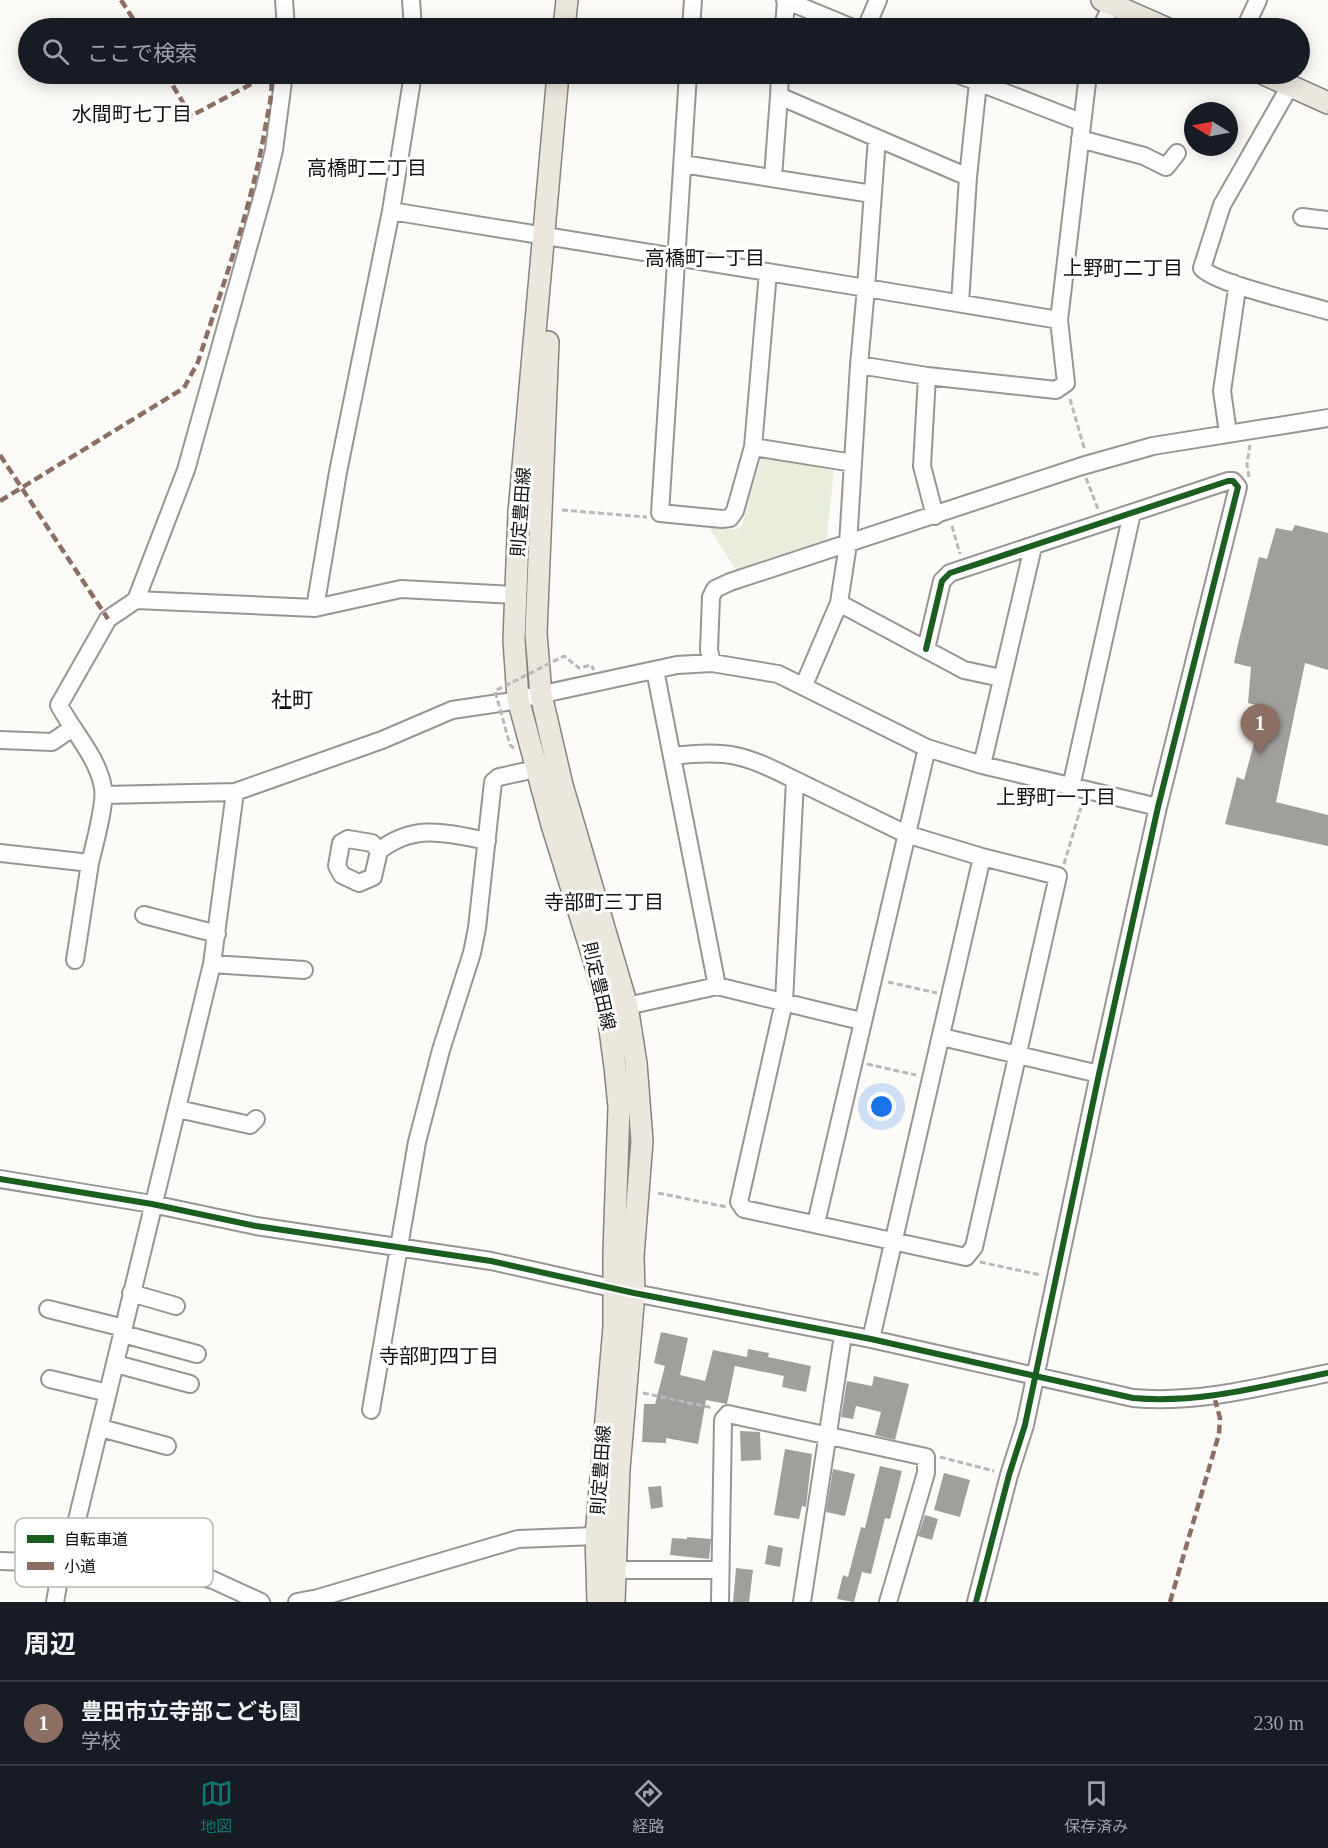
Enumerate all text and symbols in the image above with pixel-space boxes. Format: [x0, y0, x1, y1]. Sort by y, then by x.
search box [18, 18, 1310, 84]
icon: search [39, 35, 72, 68]
text: ここで検索 [87, 41, 197, 66]
north arrow [1184, 102, 1238, 156]
district label: 水間町七丁目 [72, 103, 192, 125]
district label: 高橋町二丁目 [307, 157, 427, 179]
district label: 高橋町一丁目 [645, 247, 765, 269]
district label: 上野町二丁目 [1063, 257, 1183, 279]
street label: 則定豊田線 [508, 466, 534, 558]
district label: 社町 [271, 688, 313, 712]
pin: 1 [1240, 704, 1280, 754]
district label: 上野町一丁目 [996, 786, 1116, 808]
district label: 寺部町三丁目 [544, 891, 664, 913]
street label: 則定豊田線 [579, 940, 619, 1032]
your location [867, 1092, 896, 1121]
district label: 寺部町四丁目 [379, 1345, 499, 1367]
street label: 則定豊田線 [588, 1424, 614, 1516]
legend [15, 1518, 213, 1587]
text: 自転車道 [64, 1531, 128, 1548]
text: 小道 [64, 1558, 96, 1575]
text: 周辺 [24, 1630, 76, 1659]
text: 豊田市立寺部こども園 [81, 1699, 301, 1724]
text: 1 [39, 1712, 49, 1734]
text: 230 m [1253, 1712, 1304, 1734]
text: 学校 [81, 1730, 121, 1752]
tab: 地図 [200, 1777, 233, 1837]
tab: 経路 [632, 1777, 665, 1837]
tab: 保存済み [1064, 1777, 1128, 1837]

